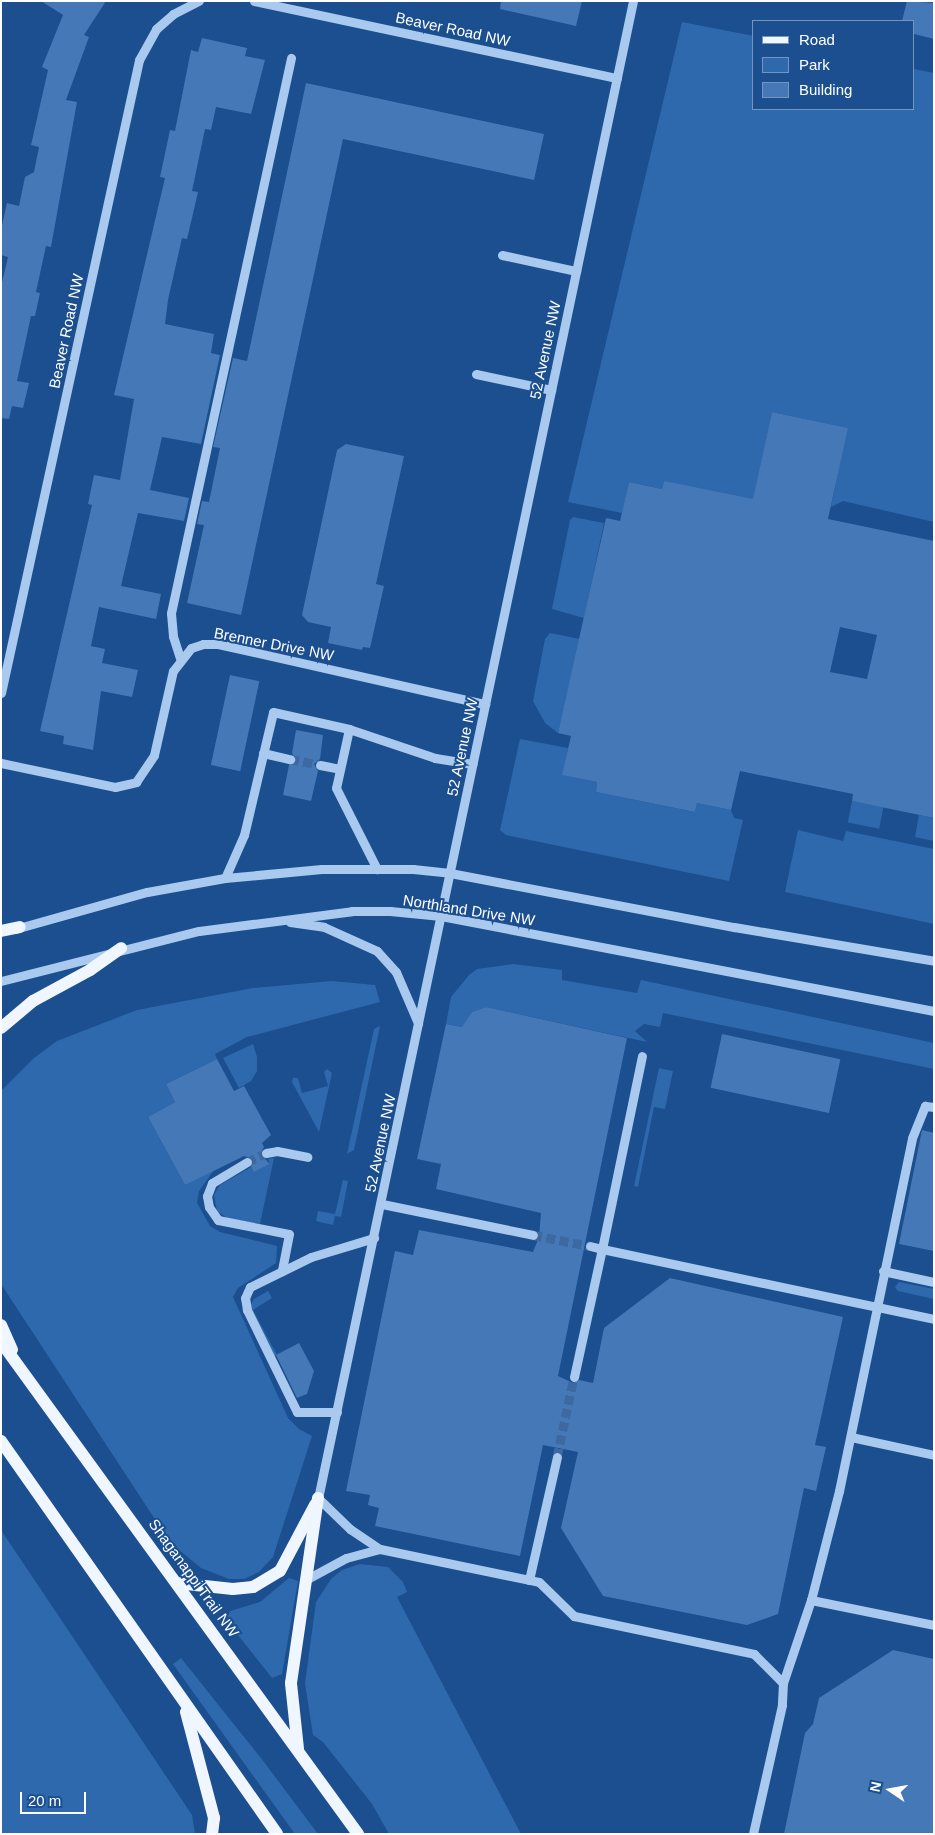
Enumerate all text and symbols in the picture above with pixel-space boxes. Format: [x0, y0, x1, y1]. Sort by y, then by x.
street label: Beaver Road NW [394, 8, 512, 50]
legend [752, 20, 915, 110]
text: Road [799, 31, 835, 48]
text: Park [799, 56, 830, 73]
text: Building [799, 81, 852, 98]
street label: Beaver Road NW [45, 272, 87, 390]
street label: 52 Avenue NW [526, 299, 564, 401]
street label: Brenner Drive NW [213, 624, 335, 664]
street label: 52 Avenue NW [443, 696, 481, 798]
street label: Northland Drive NW [402, 891, 536, 929]
street label: 52 Avenue NW [361, 1092, 399, 1194]
street label: Shaganappi Trail NW [145, 1515, 243, 1641]
north arrow [865, 1765, 915, 1815]
text: N [866, 1780, 884, 1793]
scale bar [22, 1782, 89, 1814]
text: 20 m [28, 1792, 61, 1809]

